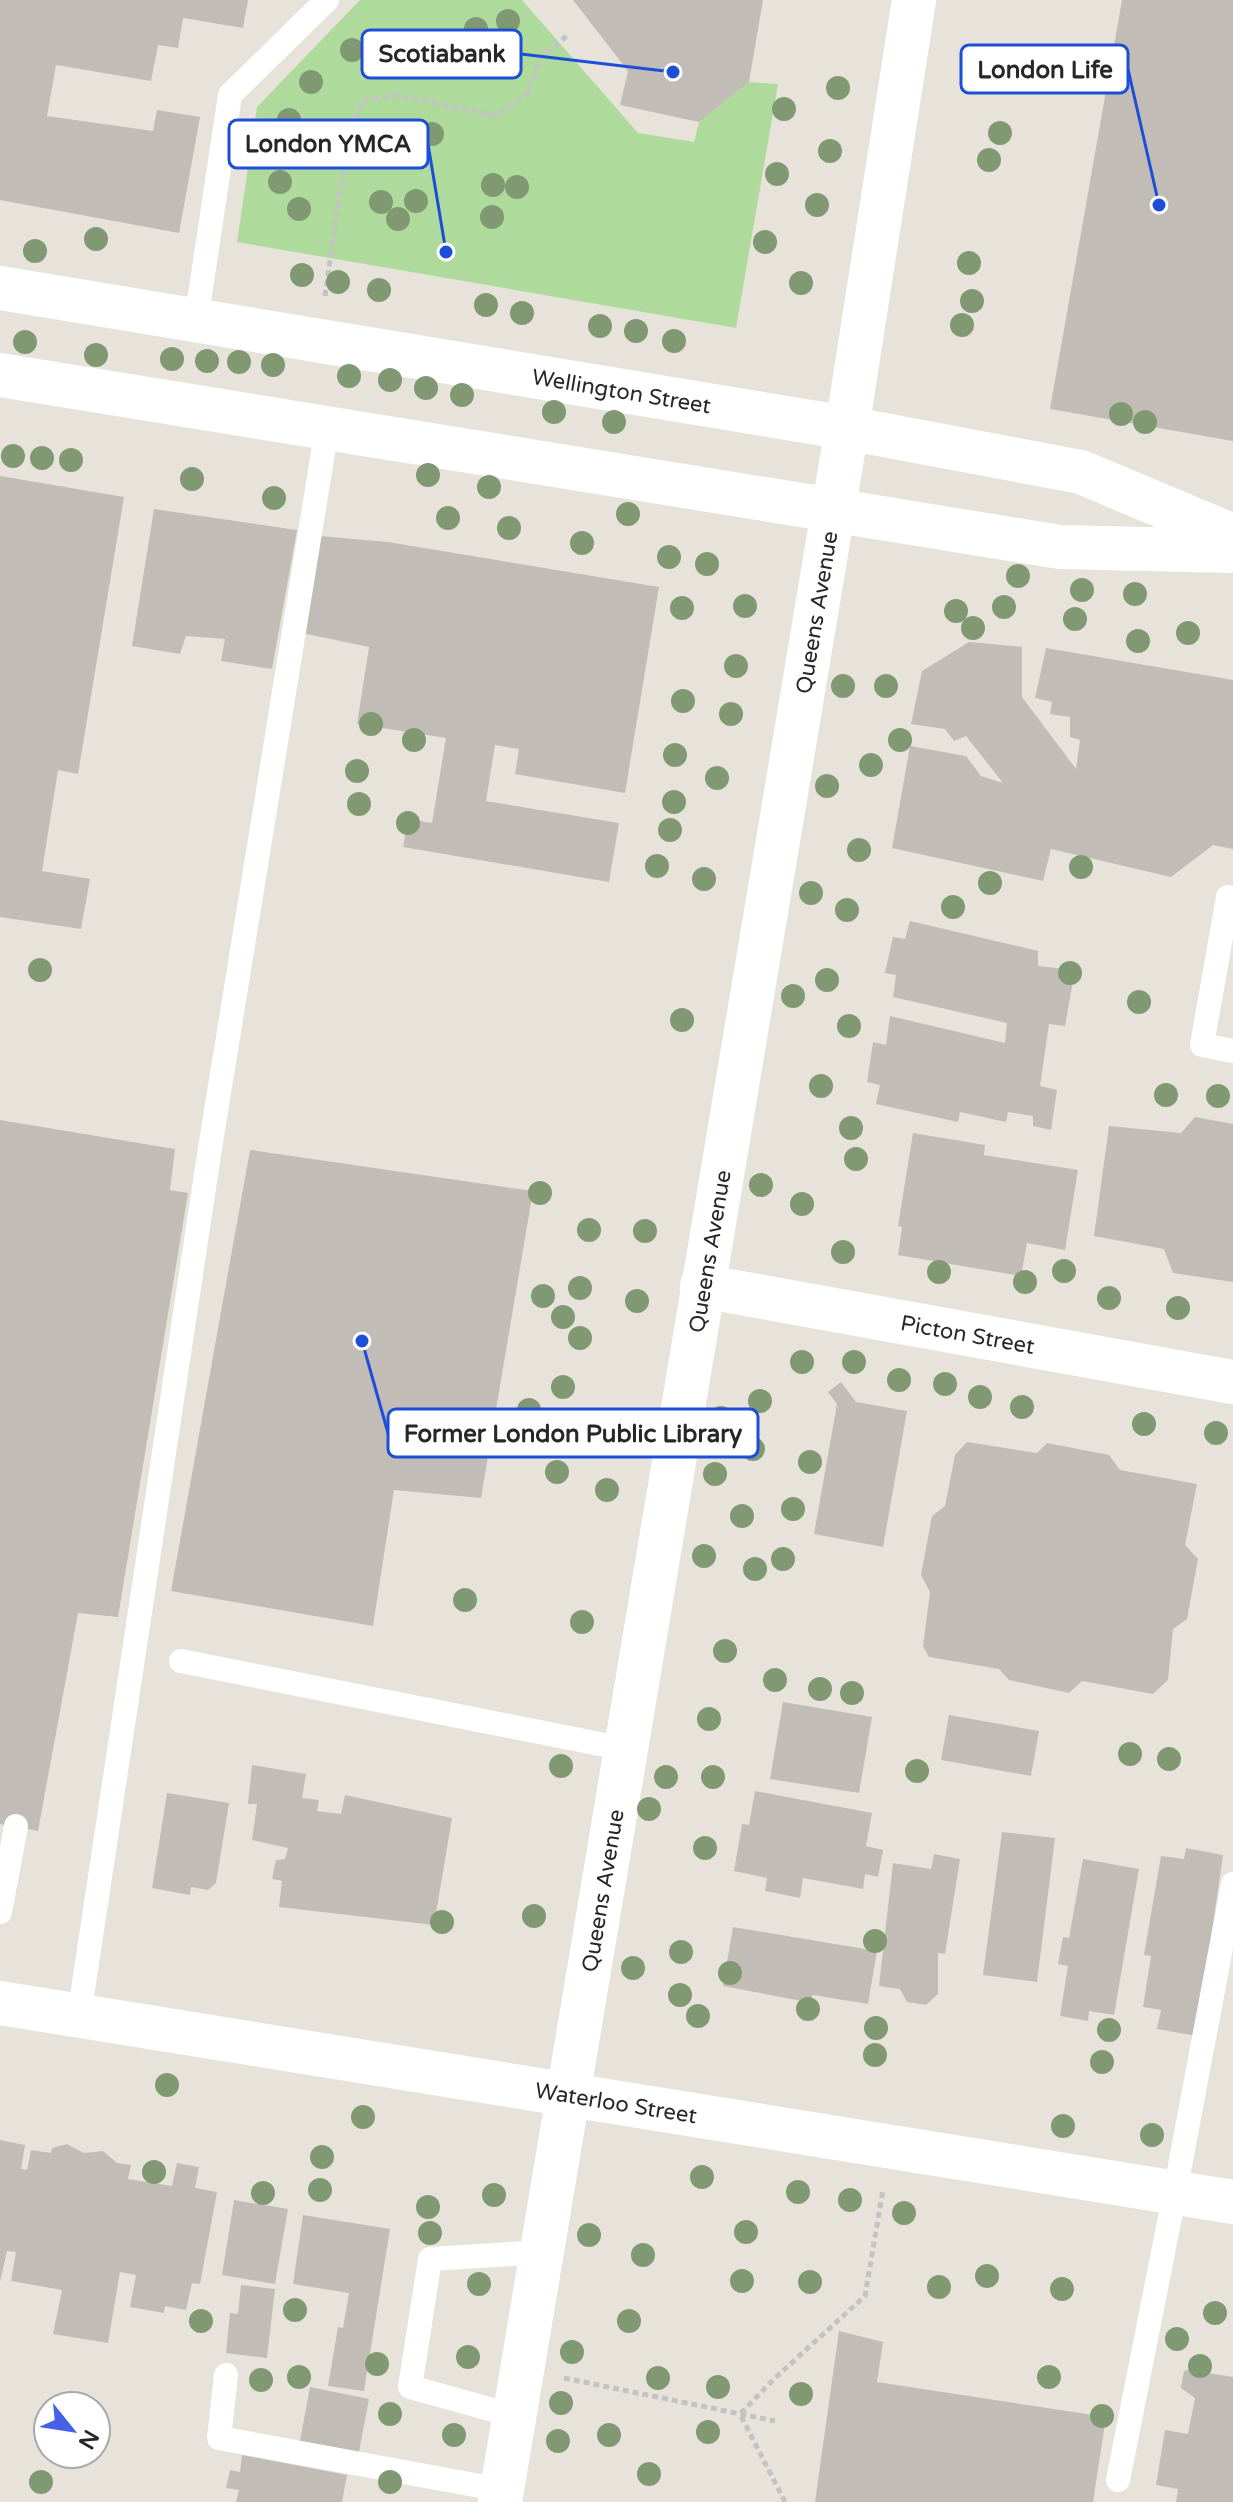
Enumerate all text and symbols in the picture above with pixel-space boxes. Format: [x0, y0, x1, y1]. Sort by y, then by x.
callout: Scotiabank [362, 30, 521, 78]
text: Scotiabank [379, 40, 505, 69]
callout: London Life [961, 45, 1128, 93]
text: London Life [977, 56, 1113, 85]
callout: London YMCA [229, 120, 428, 168]
text: London YMCA [245, 130, 411, 159]
street label: Wellington Street [530, 364, 713, 419]
street label: Queens Avenue [791, 529, 844, 696]
street label: Queens Avenue [684, 1168, 737, 1335]
street label: Picton Street [899, 1310, 1037, 1360]
callout: Former London Public Library [388, 1409, 758, 1457]
text: Former London Public Library [404, 1420, 742, 1449]
street label: Queens Avenue [577, 1807, 630, 1974]
street label: Waterloo Street [533, 2078, 699, 2129]
north arrow [32, 2390, 112, 2470]
text: N [73, 2425, 104, 2454]

